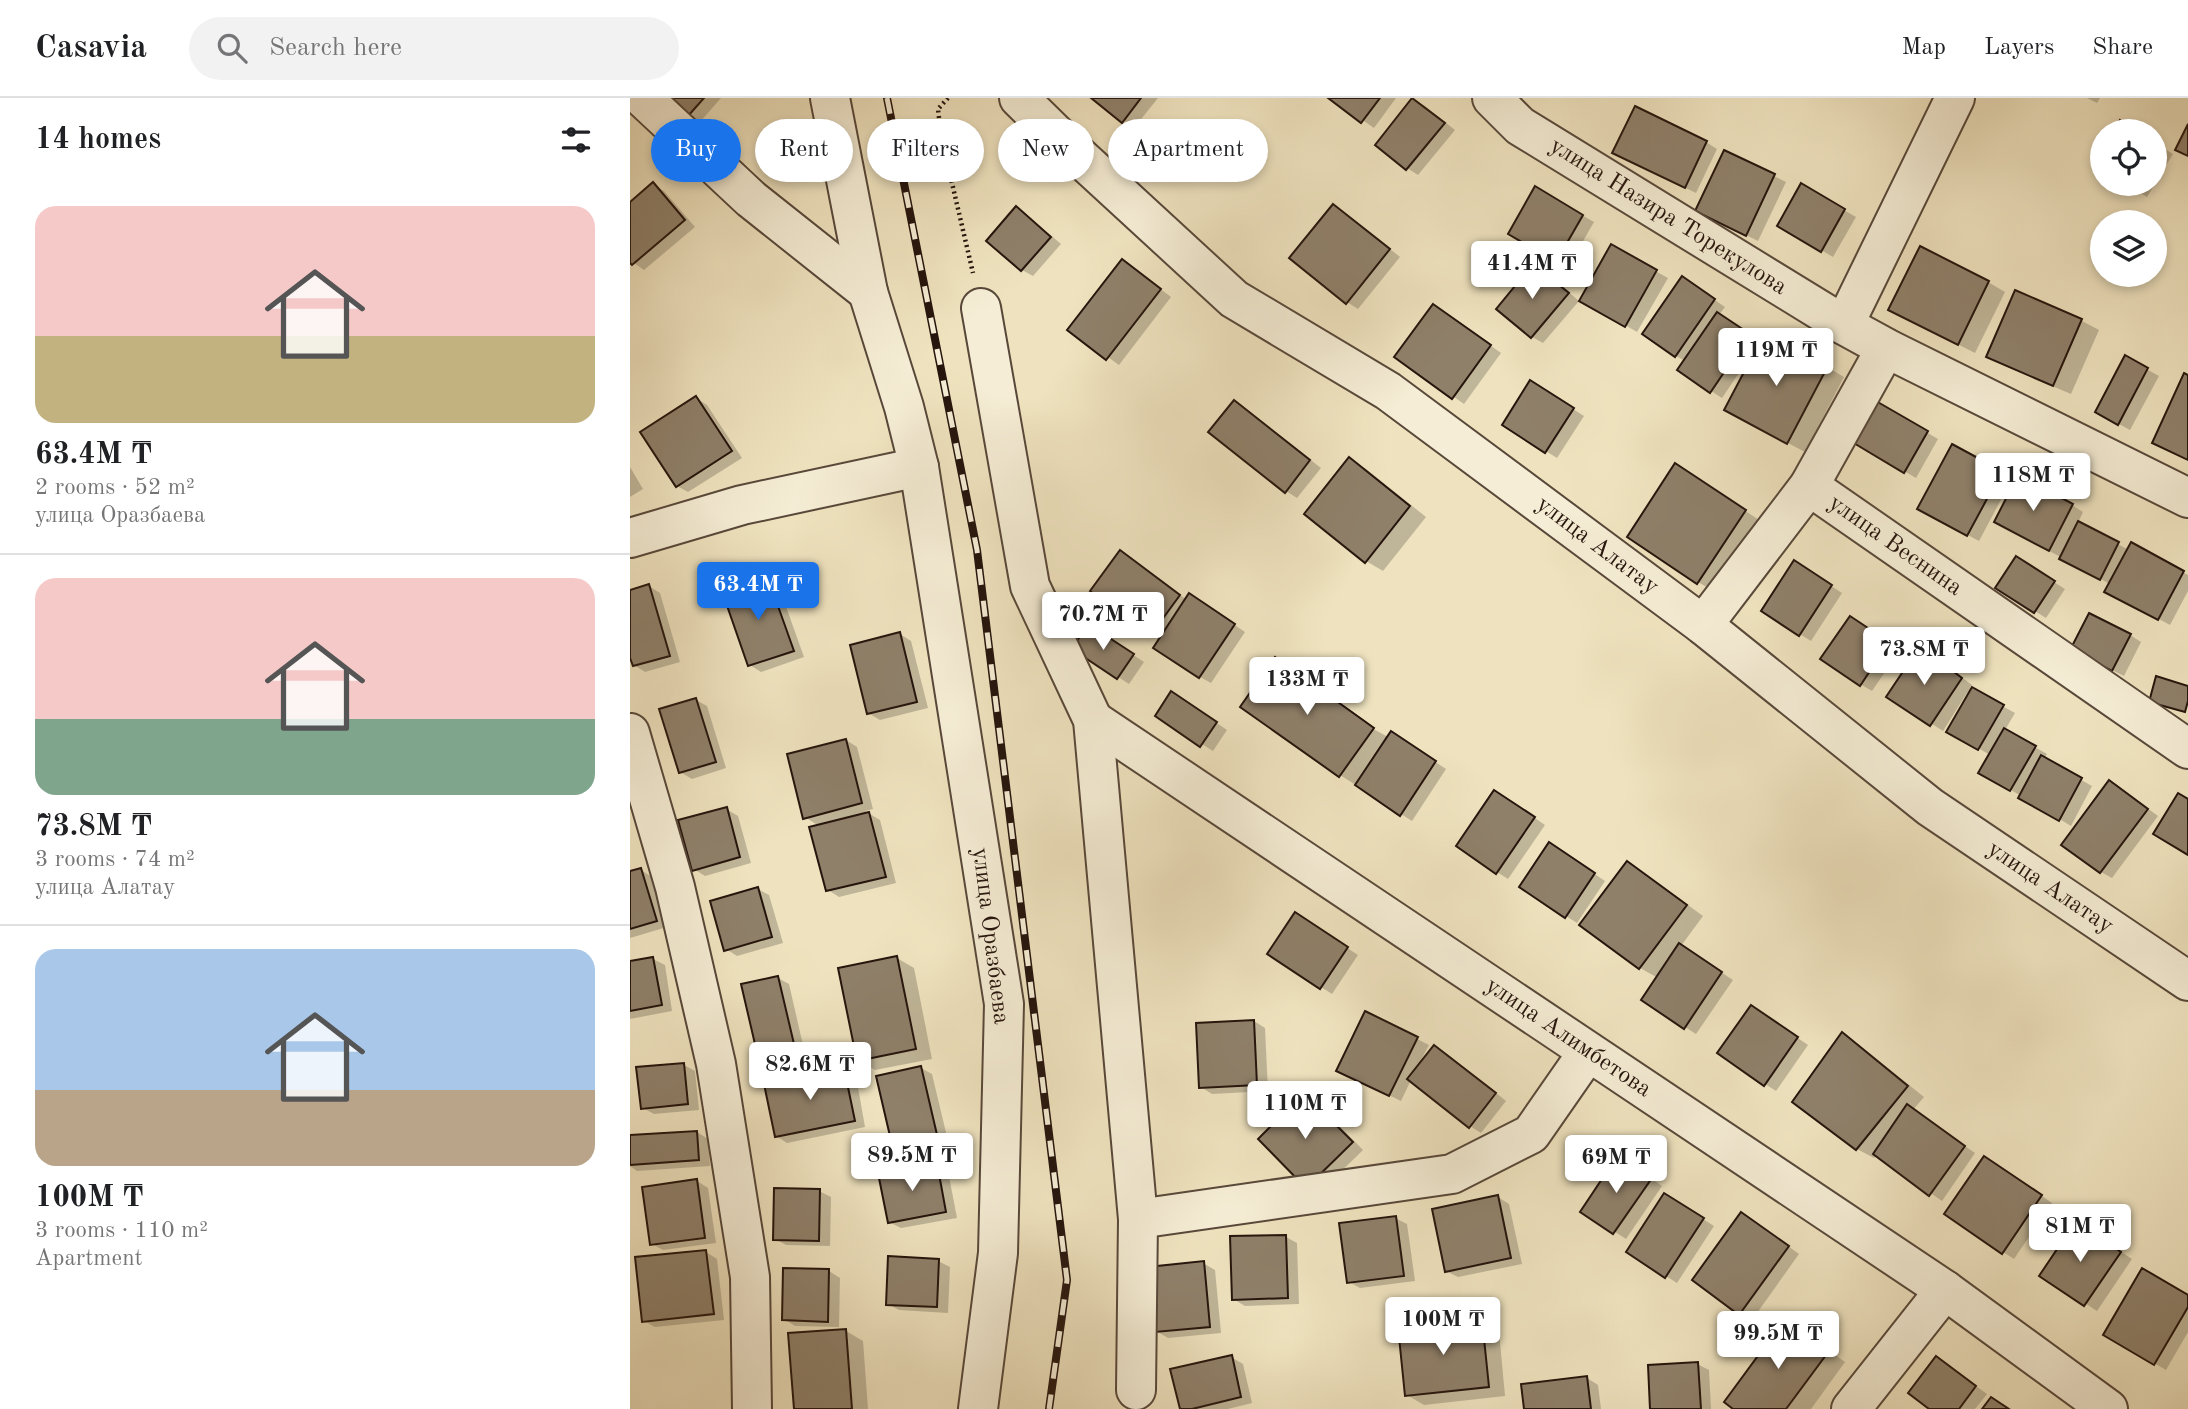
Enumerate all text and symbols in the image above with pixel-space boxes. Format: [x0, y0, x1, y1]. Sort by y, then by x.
search box [189, 17, 679, 80]
icon: search [213, 29, 251, 67]
text: Casavia [35, 32, 147, 65]
text: Search here [269, 35, 402, 61]
text: Map [1902, 36, 1946, 60]
text: Layers [1984, 36, 2054, 60]
text: Share [2092, 36, 2153, 60]
chip: Buy [651, 119, 741, 182]
chip: Rent [755, 119, 853, 182]
chip: Filters [867, 119, 984, 182]
chip: New [998, 119, 1094, 182]
chip: Apartment [1108, 119, 1268, 182]
map controls [2090, 119, 2167, 287]
button: locate [2090, 119, 2167, 196]
icon: filters [557, 121, 595, 159]
text: 14 homes [35, 125, 161, 155]
street label: улица Назира Торекулова [1545, 134, 1791, 300]
button: layers [2090, 210, 2167, 287]
pin: 41.4M ₸ [1467, 242, 1597, 301]
icon: home [252, 251, 378, 377]
text: 41.4M ₸ [1487, 252, 1577, 275]
pin: 119M ₸ [1719, 328, 1833, 388]
text: 119M ₸ [1734, 339, 1818, 362]
text: 63.4M ₸ [35, 440, 152, 470]
pin: 118M ₸ [1976, 454, 2090, 513]
text: 118M ₸ [1991, 464, 2075, 487]
text: 2 rooms · 52 m² [35, 476, 195, 499]
street label: улица Веснина [1824, 491, 1966, 601]
street label: улица Алатау [1531, 492, 1663, 600]
text: улица Оразбаева [35, 504, 205, 527]
pin: 63.4M ₸ [693, 562, 823, 622]
text: 63.4M ₸ [713, 573, 803, 596]
pin: 70.7M ₸ [1038, 592, 1168, 652]
text: 70.7M ₸ [1058, 603, 1148, 626]
icon: home [252, 623, 378, 749]
pin: 73.8M ₸ [1859, 628, 1989, 687]
text: 73.8M ₸ [1879, 638, 1969, 661]
pin: 133M ₸ [1250, 658, 1364, 717]
text: 133M ₸ [1265, 668, 1349, 691]
text: 73.8M ₸ [35, 812, 152, 842]
street label: улица Алатау [1983, 837, 2118, 939]
street label: улица Оразбаева [967, 846, 1013, 1026]
text: 3 rooms · 74 m² [35, 848, 195, 871]
text: улица Алатау [35, 876, 175, 899]
street label: улица Алимбетова [1481, 974, 1656, 1102]
icon: home [252, 994, 378, 1120]
pin: 82.6M ₸ [745, 1042, 875, 1102]
text: 82.6M ₸ [765, 1053, 855, 1076]
pin: 110M ₸ [1248, 1082, 1362, 1141]
text: 110M ₸ [1263, 1092, 1347, 1115]
pin: 89.5M ₸ [847, 1134, 977, 1193]
pin: 69M ₸ [1567, 1136, 1665, 1195]
text: 89.5M ₸ [867, 1144, 957, 1167]
text: 69M ₸ [1581, 1146, 1651, 1169]
text: 100M ₸ [35, 1183, 144, 1213]
pin: 81M ₸ [2031, 1204, 2129, 1264]
text: 81M ₸ [2045, 1215, 2115, 1238]
text: 3 rooms · 110 m² [35, 1219, 208, 1242]
text: Apartment [35, 1247, 143, 1270]
pin: 100M ₸ [1386, 1298, 1500, 1357]
text: 100M ₸ [1401, 1308, 1485, 1331]
pin: 99.5M ₸ [1713, 1312, 1843, 1371]
text: 99.5M ₸ [1733, 1322, 1823, 1345]

